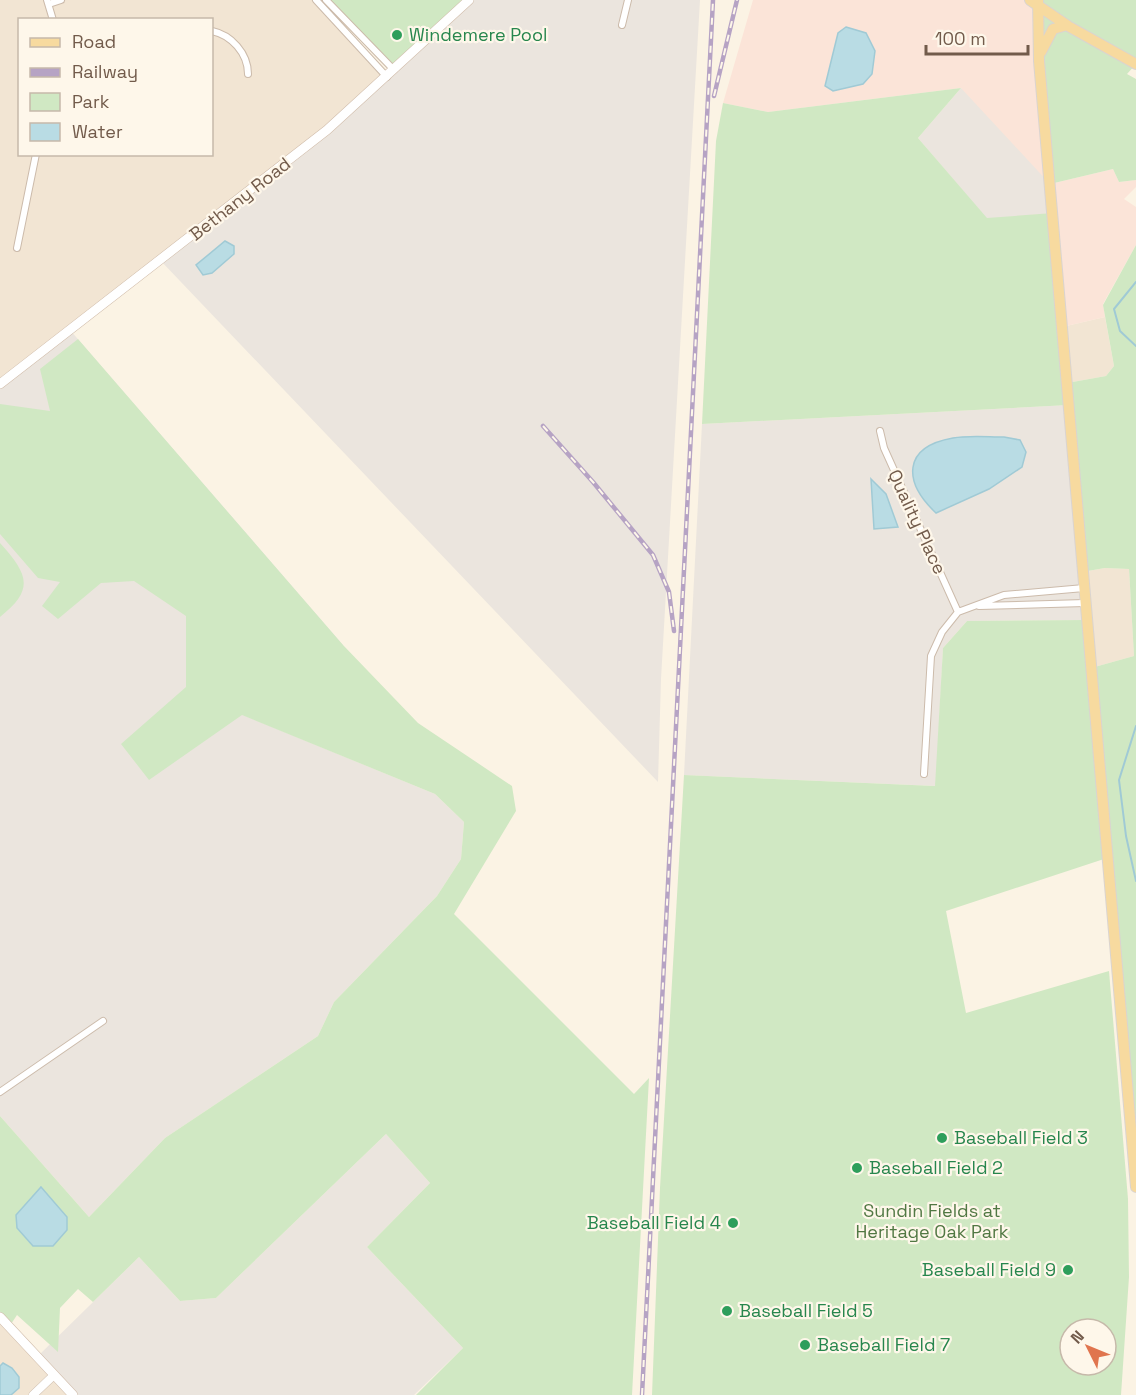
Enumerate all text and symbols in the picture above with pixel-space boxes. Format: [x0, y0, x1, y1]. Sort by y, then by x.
legend [18, 18, 213, 156]
scale bar [926, 18, 1028, 56]
place label: Windemere Pool [409, 23, 548, 46]
text: 100 m [935, 27, 986, 50]
marker: Windemere Pool [390, 28, 404, 42]
text: Road [72, 30, 116, 53]
text: Railway [72, 60, 138, 83]
text: Park [72, 90, 110, 113]
text: Water [72, 120, 123, 143]
street label: Bethany Road [184, 152, 295, 245]
street label: Quality Place [883, 466, 952, 578]
place label: Baseball Field 3 [954, 1126, 1088, 1149]
marker: Baseball Field 3 [935, 1131, 949, 1145]
place label: Baseball Field 2 [869, 1156, 1003, 1179]
marker: Baseball Field 2 [850, 1161, 864, 1175]
park label: Sundin Fields at Heritage Oak Park [856, 1199, 1009, 1243]
place label: Baseball Field 4 [587, 1211, 721, 1234]
marker: Baseball Field 4 [726, 1216, 740, 1230]
place label: Baseball Field 9 [922, 1258, 1056, 1281]
marker: Baseball Field 9 [1061, 1263, 1075, 1277]
place label: Baseball Field 5 [739, 1299, 873, 1322]
marker: Baseball Field 5 [720, 1304, 734, 1318]
north arrow [1058, 1317, 1118, 1377]
text: N [1066, 1326, 1089, 1348]
place label: Baseball Field 7 [817, 1333, 950, 1356]
marker: Baseball Field 7 [798, 1338, 812, 1352]

